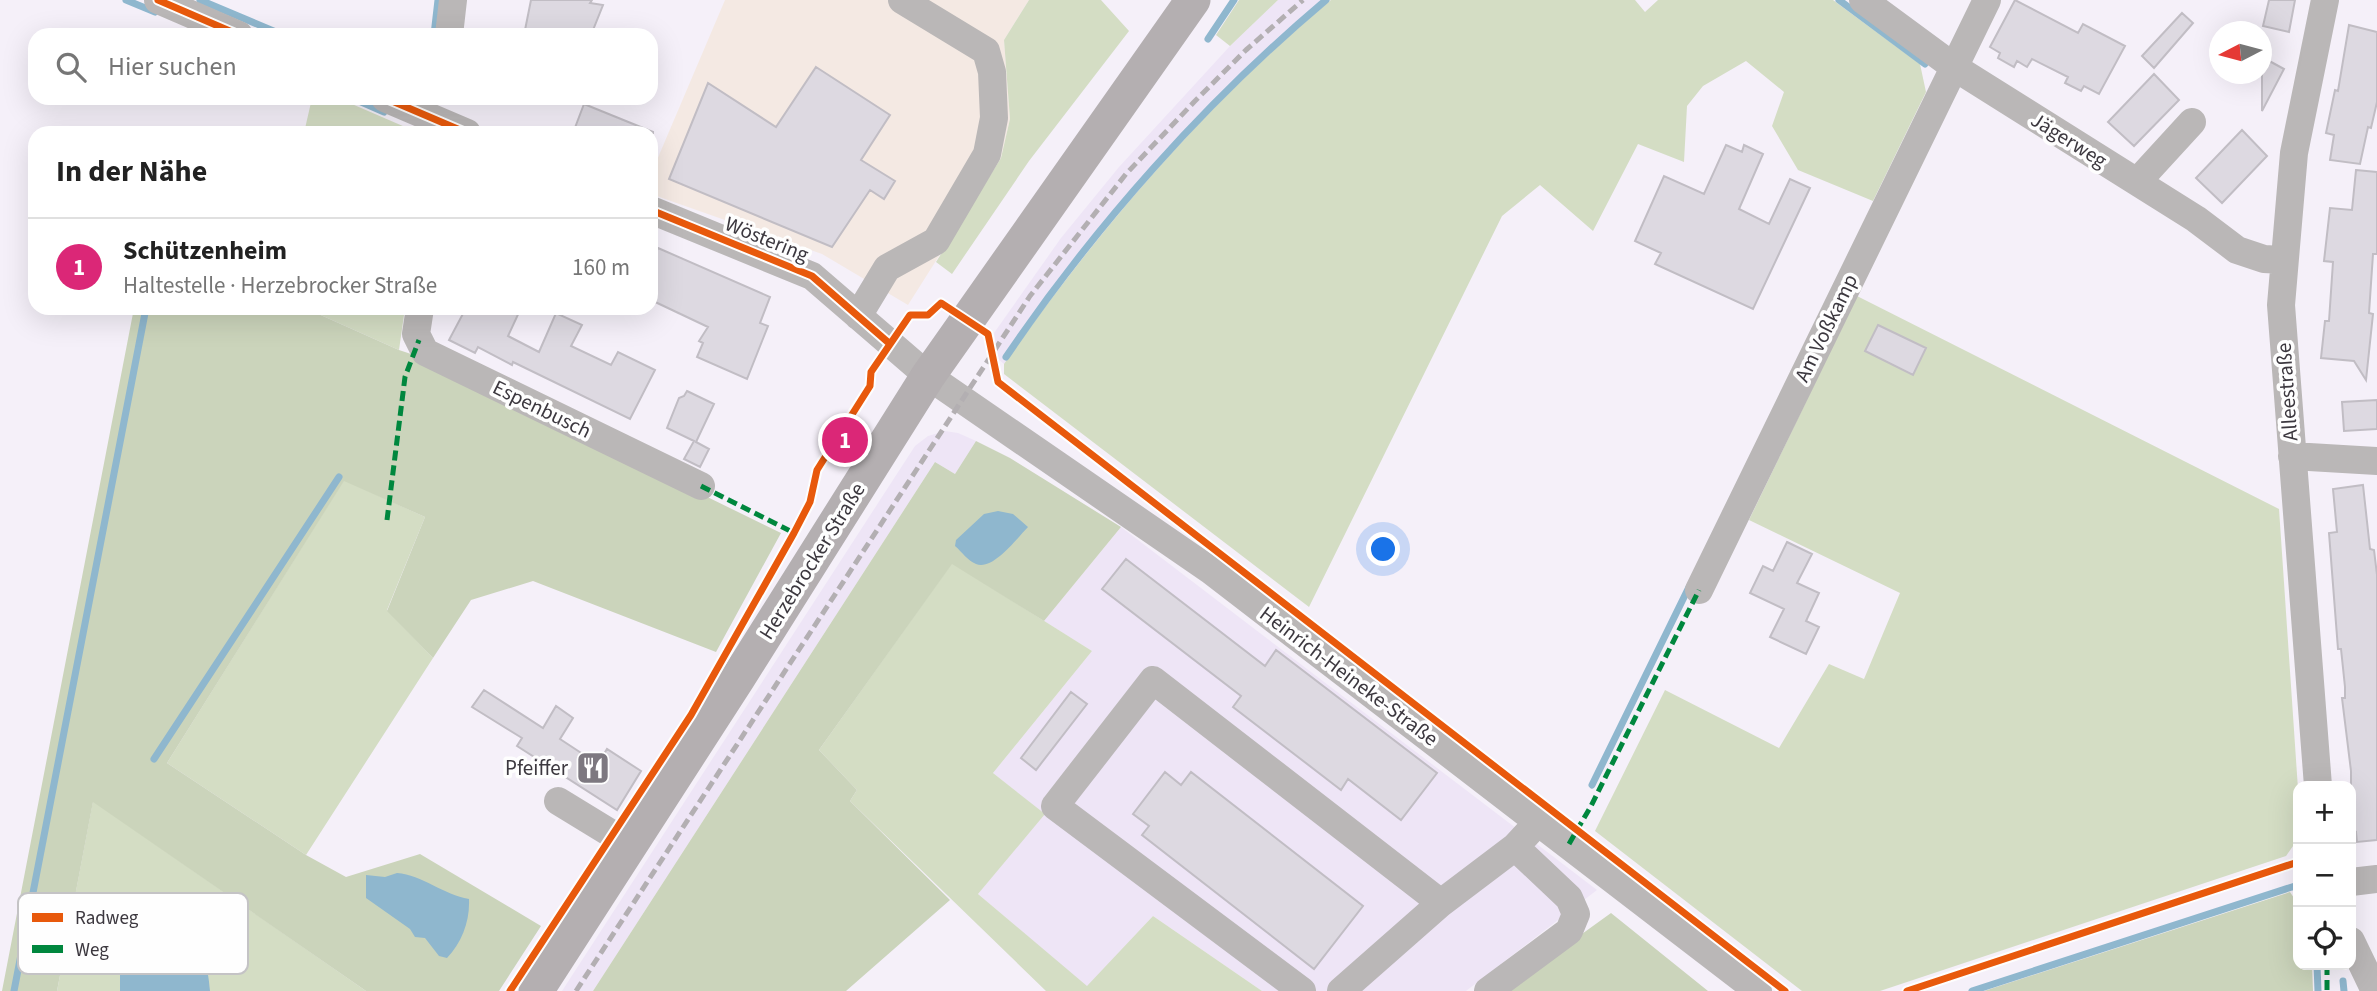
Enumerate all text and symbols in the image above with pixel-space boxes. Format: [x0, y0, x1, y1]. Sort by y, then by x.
north arrow [2209, 21, 2272, 84]
search box [28, 28, 658, 105]
icon: search [52, 48, 90, 86]
text: Hier suchen [108, 48, 237, 85]
street label: Jägerweg [2025, 105, 2113, 175]
text: In der Nähe [56, 150, 207, 193]
street label: Wöstering [721, 209, 814, 270]
text: Schützenheim [123, 232, 287, 269]
text: 1 [73, 251, 85, 284]
text: 160 m [572, 251, 630, 284]
text: Haltestelle · Herzebrocker Straße [123, 269, 437, 302]
street label: Am Voßkamp [1787, 269, 1865, 387]
street label: Alleestraße [2269, 342, 2305, 442]
street label: Espenbusch [488, 372, 596, 446]
pin: 1 [822, 414, 868, 466]
street label: Herzebrocker Straße [752, 477, 872, 645]
your location [1366, 532, 1400, 566]
street label: Heinrich-Heineke-Straße [1254, 599, 1444, 753]
restaurant icon: Pfeiffer [574, 749, 612, 787]
place label: Pfeiffer [505, 753, 569, 783]
map controls [2293, 781, 2356, 970]
button: + [2293, 781, 2356, 844]
button: − [2293, 844, 2356, 907]
legend [18, 893, 248, 974]
text: Radweg [75, 905, 139, 932]
button: locate [2293, 907, 2356, 970]
text: Weg [75, 937, 109, 964]

